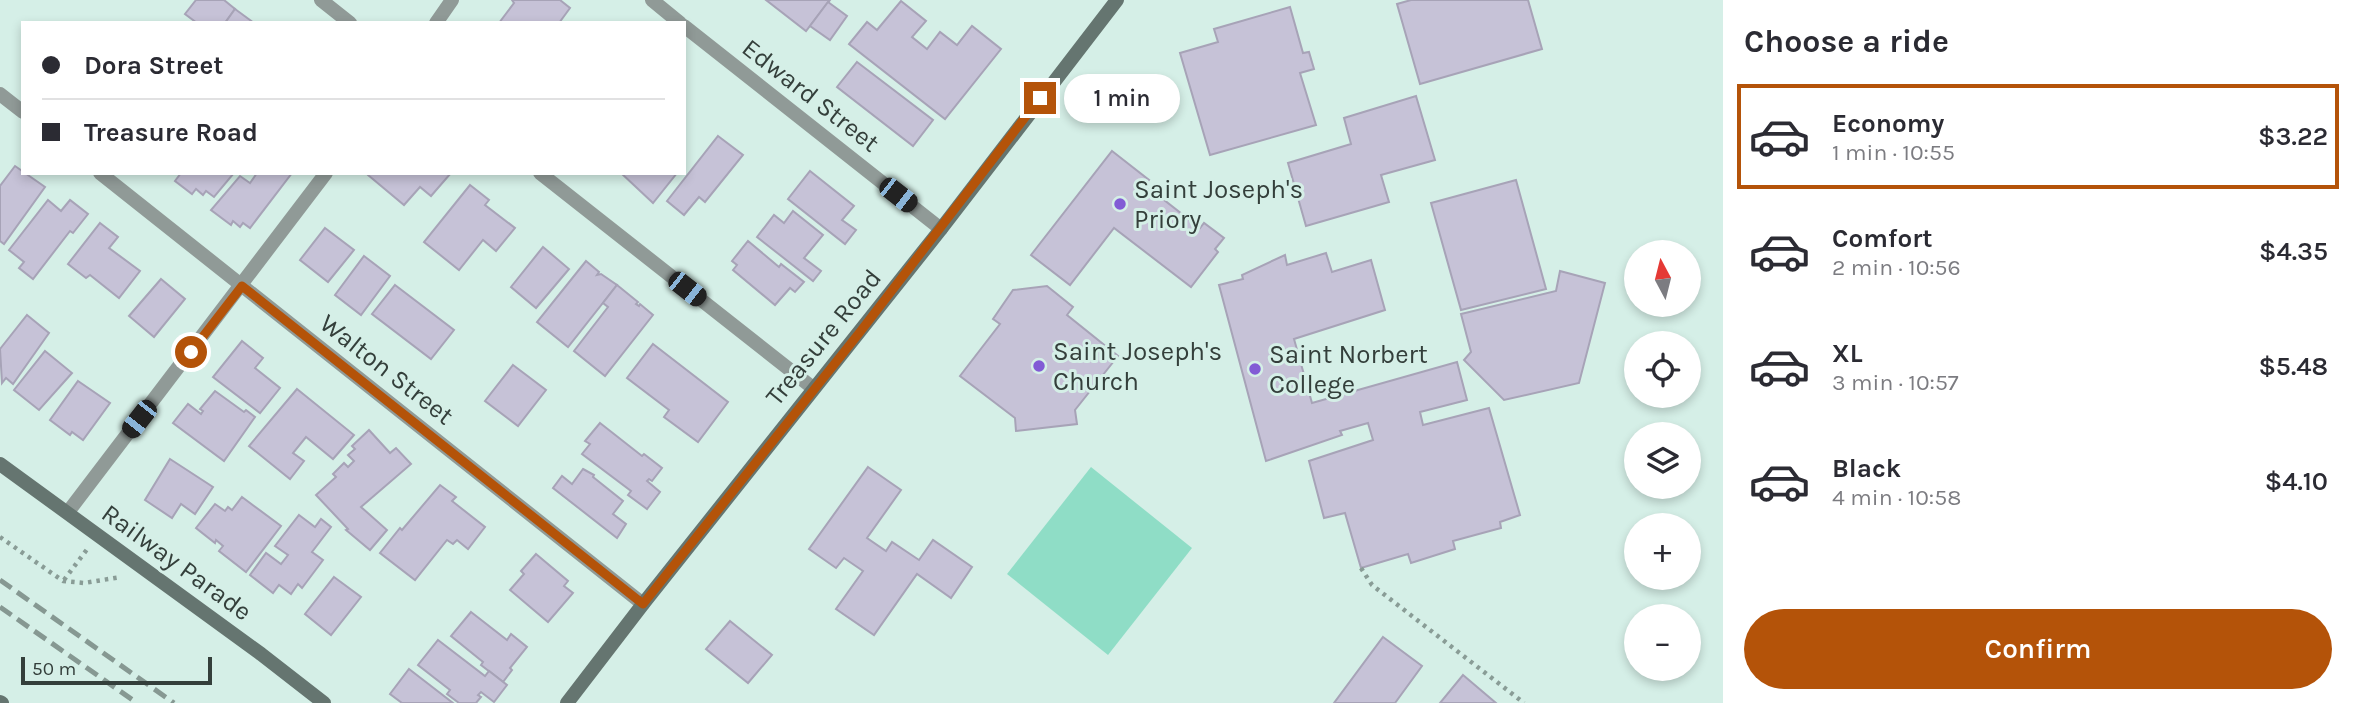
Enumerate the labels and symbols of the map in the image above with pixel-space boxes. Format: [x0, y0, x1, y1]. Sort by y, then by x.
street label: Edward Street [736, 32, 886, 159]
callout: 1 min [1064, 74, 1180, 122]
route end [1024, 82, 1056, 114]
car [875, 174, 922, 216]
place label: Saint Joseph's Priory [1134, 174, 1303, 235]
marker: Saint Joseph's Priory [1112, 196, 1128, 212]
north arrow [1624, 240, 1701, 317]
street label: Treasure Road [759, 263, 888, 412]
car [664, 268, 711, 310]
street label: Walton Street [314, 308, 460, 431]
route start [175, 336, 207, 368]
place label: Saint Joseph's Church [1053, 336, 1222, 397]
place label: Saint Norbert College [1269, 339, 1428, 400]
marker: Saint Joseph's Church [1031, 358, 1047, 374]
marker: Saint Norbert College [1247, 361, 1263, 377]
car [118, 396, 161, 442]
street label: Railway Parade [96, 498, 258, 627]
scale bar [21, 654, 212, 686]

